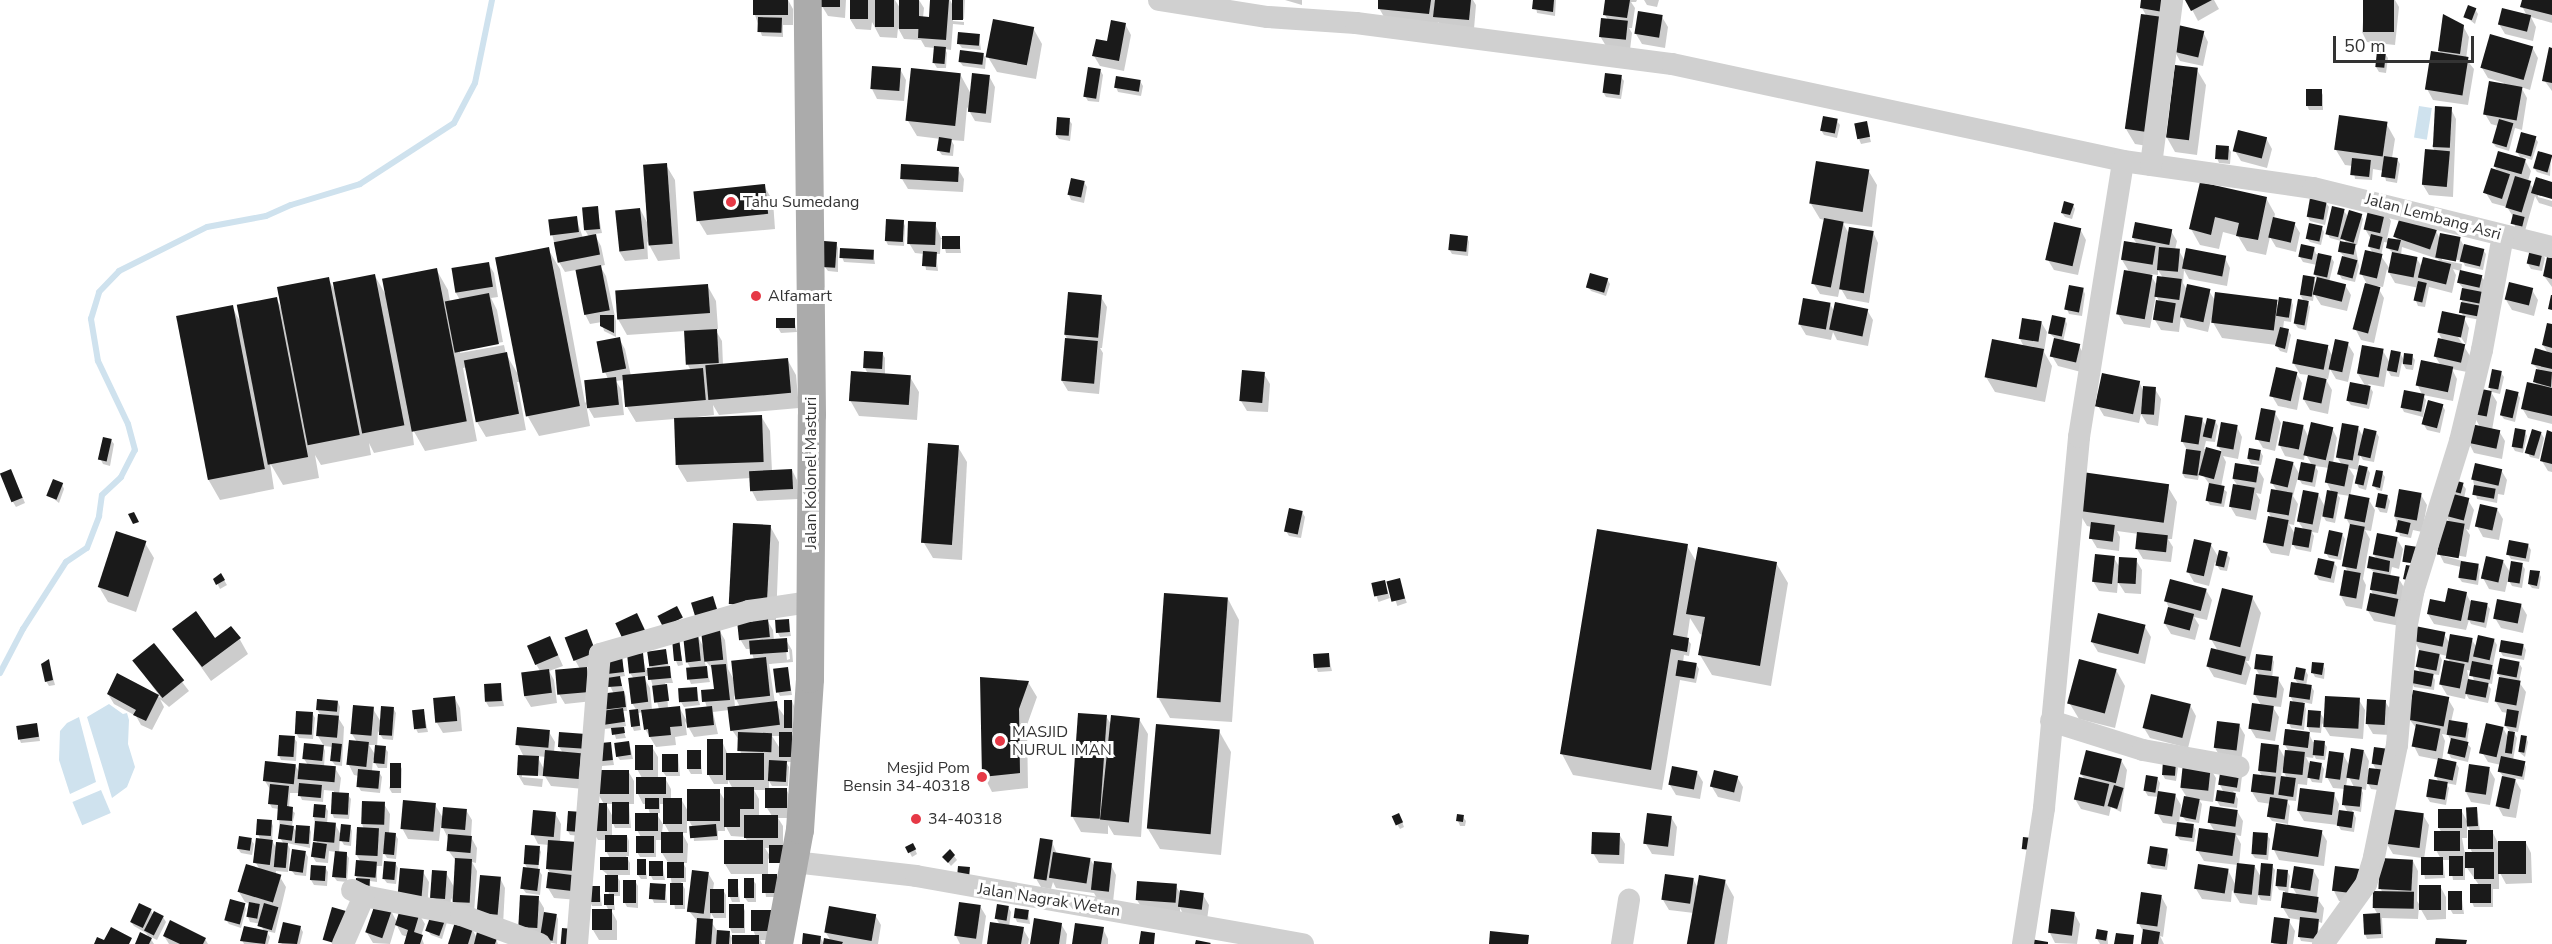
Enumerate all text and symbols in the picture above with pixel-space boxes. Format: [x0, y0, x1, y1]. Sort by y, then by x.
scale bar [2336, 24, 2477, 62]
text: 50 m [2344, 34, 2386, 58]
street label: Jalan Lembang Asri [2363, 190, 2503, 244]
place label: Tahu Sumedang [743, 192, 859, 212]
marker: Tahu Sumedang [724, 195, 738, 209]
place label: Alfamart [768, 286, 832, 306]
marker: Alfamart [749, 289, 763, 303]
street label: Jalan Kolonel Masturi [801, 397, 821, 549]
place label: MASJID NURUL IMAN [1012, 722, 1112, 760]
marker: MASJID NURUL IMAN [993, 734, 1007, 748]
place label: Mesjid Pom Bensin 34-40318 [843, 758, 970, 796]
marker: Mesjid Pom Bensin 34-40318 [975, 770, 989, 784]
place label: 34-40318 [928, 809, 1002, 829]
marker: 34-40318 [909, 812, 923, 826]
street label: Jalan Nagrak Wetan [976, 879, 1122, 921]

